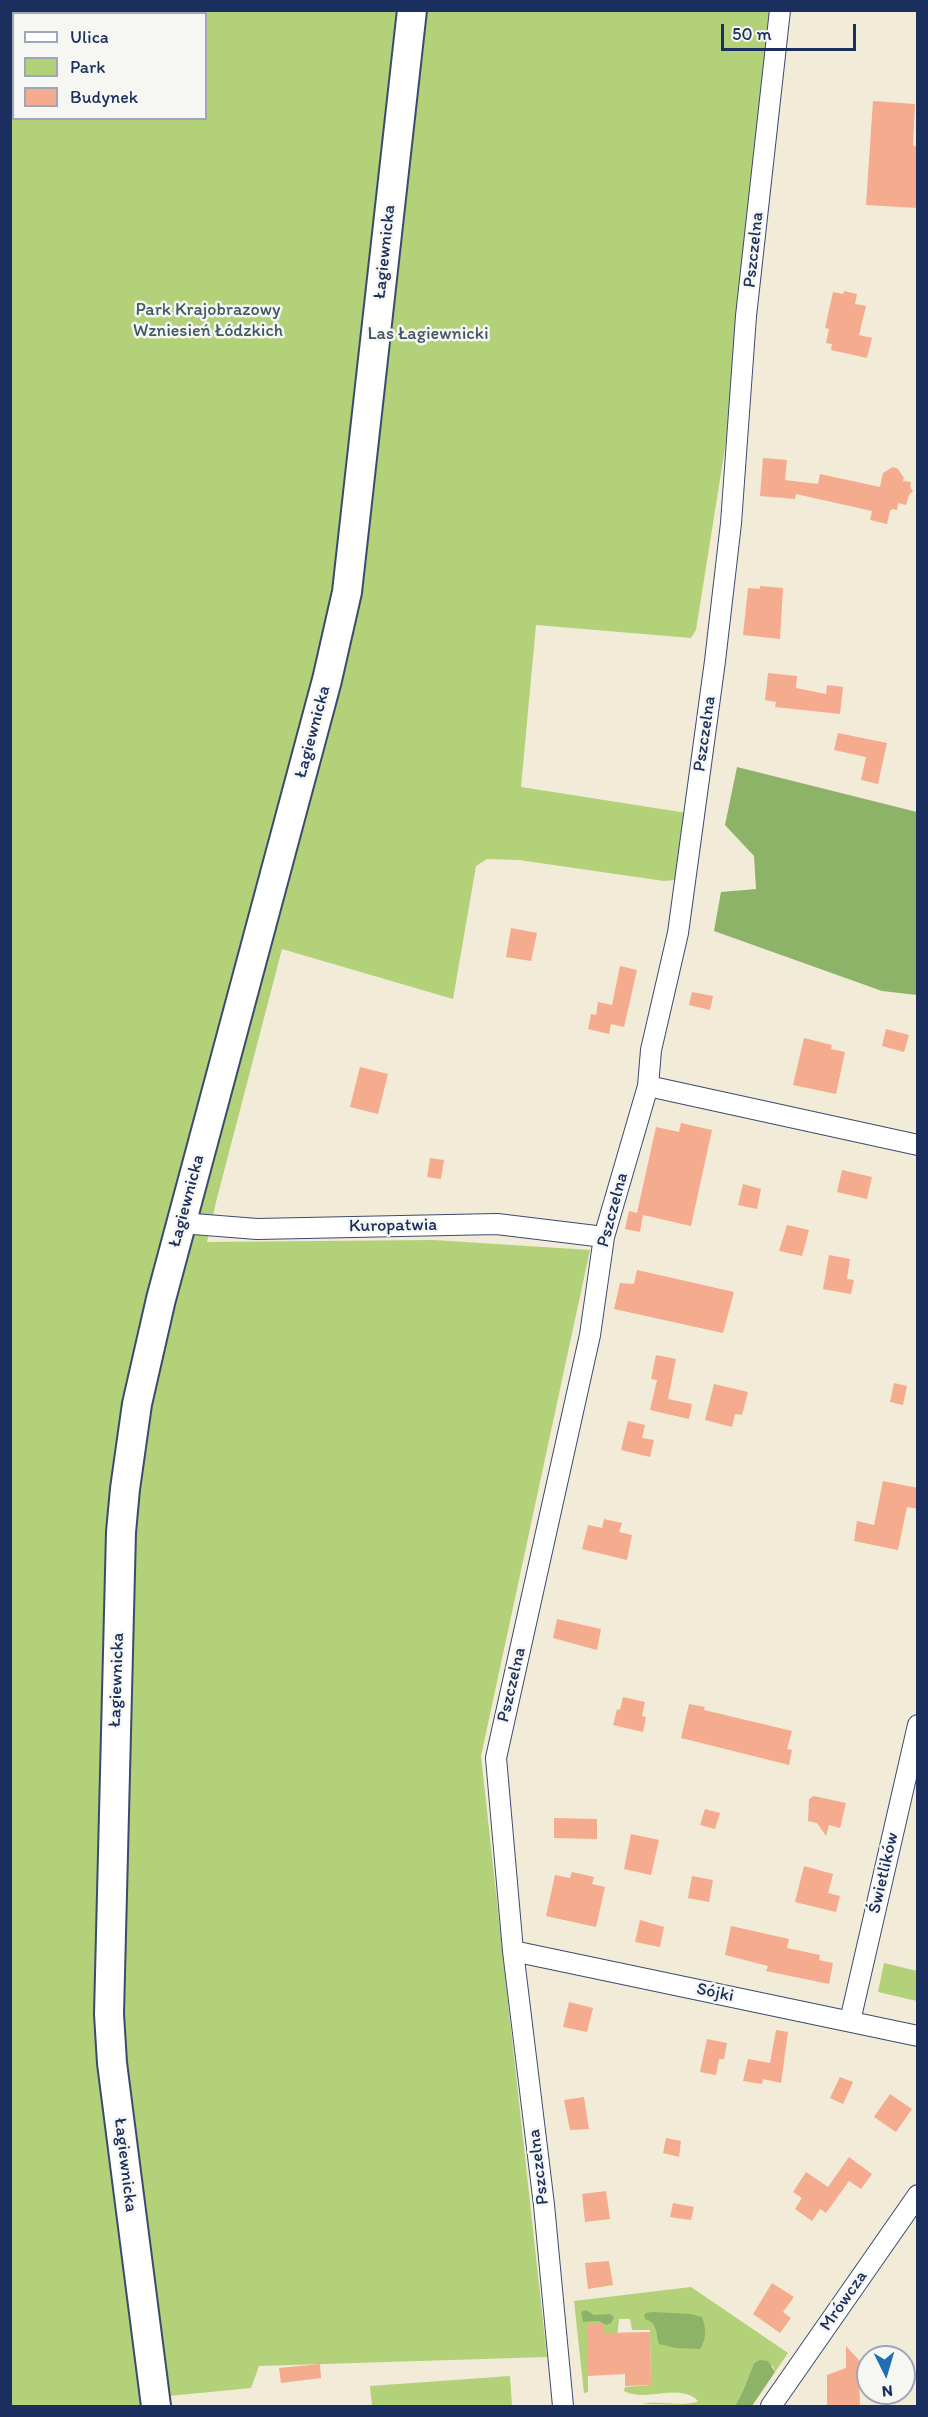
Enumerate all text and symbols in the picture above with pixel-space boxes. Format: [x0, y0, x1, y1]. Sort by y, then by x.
legend [12, 12, 207, 120]
scale bar [724, 12, 859, 50]
text: 50 m [732, 23, 772, 45]
text: Ulica [70, 26, 109, 48]
text: Park [70, 56, 105, 78]
text: Budynek [70, 86, 138, 108]
street label: Łagiewnicka [369, 204, 401, 300]
street label: Pszczelna [739, 211, 769, 289]
park label: Park Krajobrazowy Wzniesień Łódzkich [133, 299, 283, 342]
park label: Las Łagiewnicki [367, 323, 489, 345]
street label: Łagiewnicka [290, 683, 336, 781]
street label: Pszczelna [689, 695, 721, 773]
street label: Łagiewnicka [164, 1152, 210, 1250]
street label: Pszczelna [593, 1170, 633, 1250]
street label: Kuropatwia [349, 1214, 437, 1238]
street label: Łagiewnicka [105, 1632, 129, 1728]
street label: Pszczelna [493, 1646, 531, 1724]
street label: Świetlików [864, 1830, 904, 1916]
street label: Sójki [694, 1979, 736, 2007]
street label: Łagiewnicka [109, 2117, 141, 2213]
street label: Pszczelna [524, 2128, 554, 2206]
street label: Mrówcza [815, 2267, 873, 2335]
north arrow [856, 2345, 916, 2405]
text: N [881, 2382, 894, 2401]

